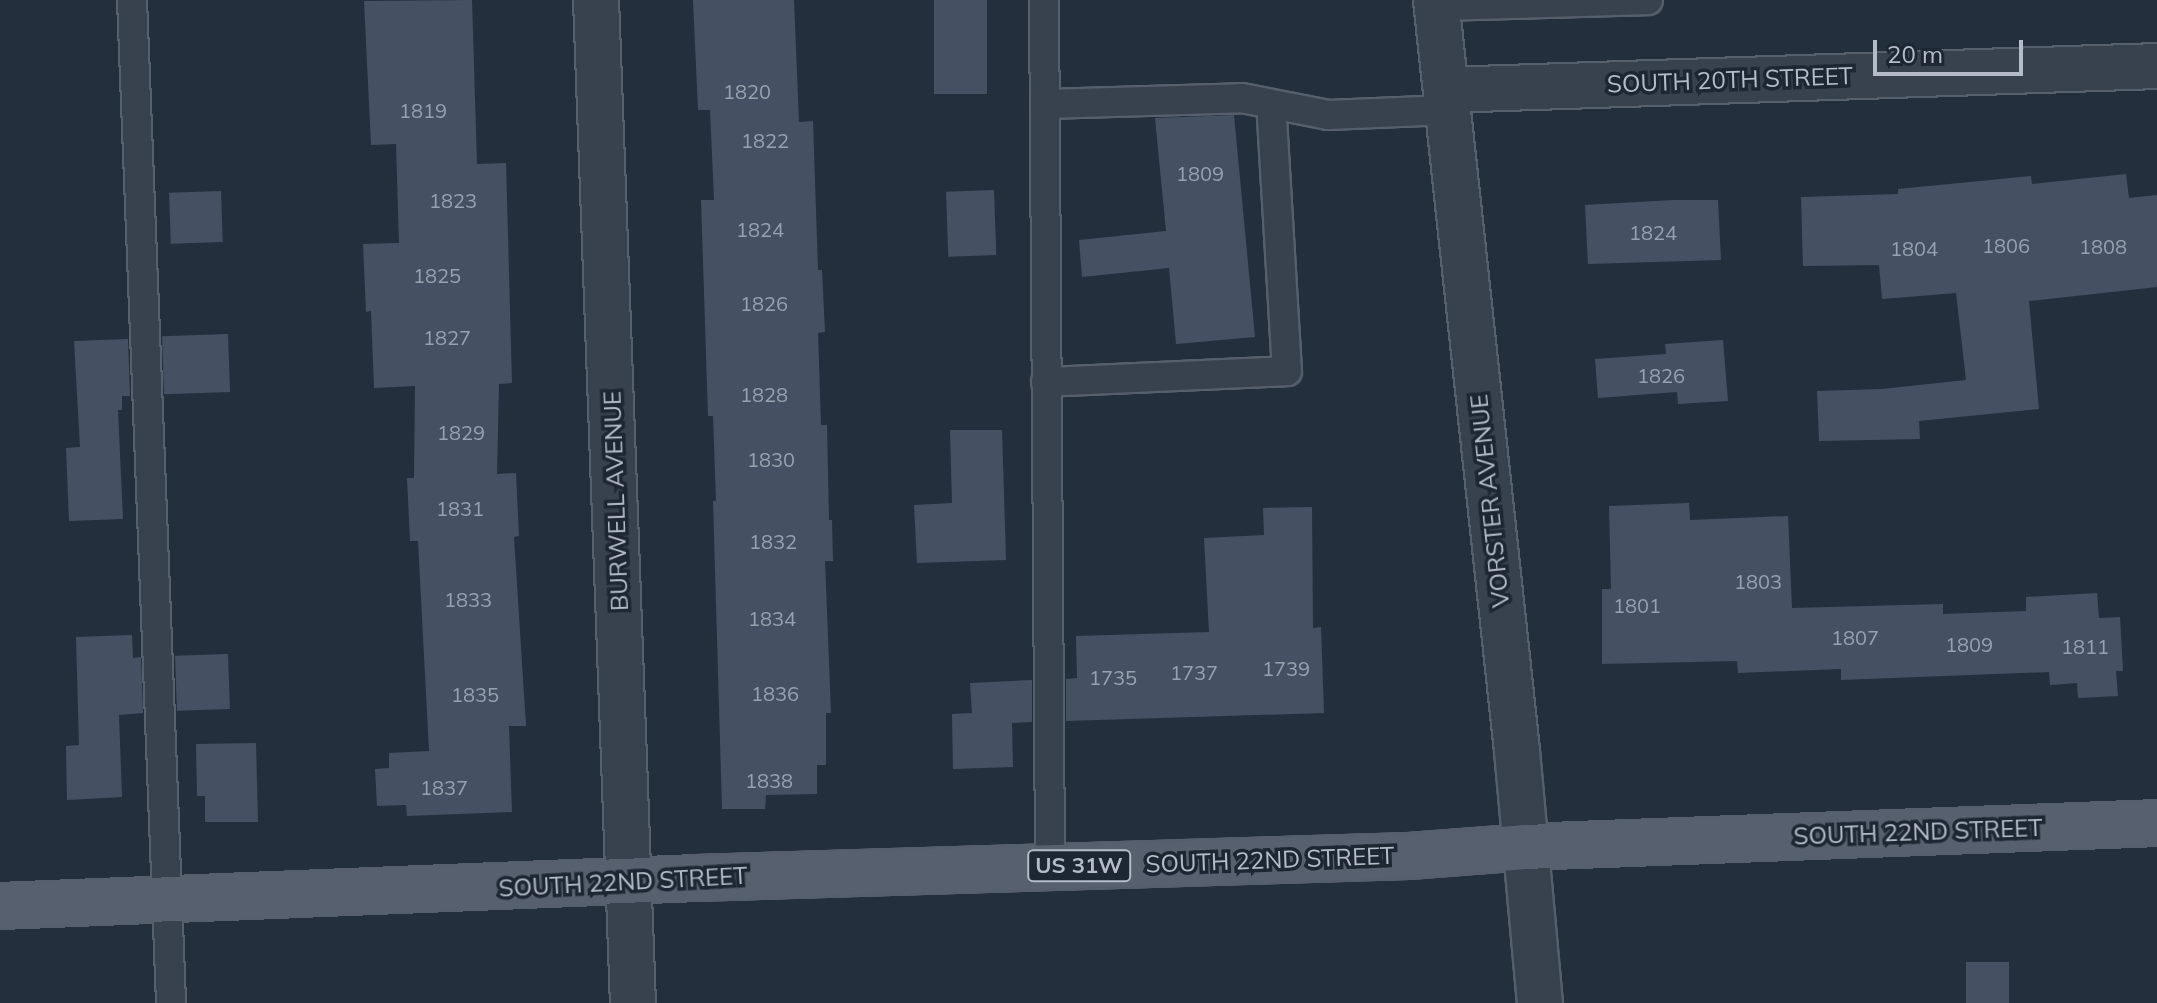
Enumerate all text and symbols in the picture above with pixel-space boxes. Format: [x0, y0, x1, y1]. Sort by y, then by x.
scale bar [1877, 24, 2027, 74]
text: 20 m [1887, 39, 1943, 69]
street label: SOUTH 20TH STREET [1606, 61, 1854, 99]
house number: 1820 [723, 79, 771, 103]
house number: 1819 [399, 98, 447, 122]
house number: 1822 [741, 128, 789, 152]
house number: 1809 [1176, 161, 1224, 185]
house number: 1823 [429, 188, 477, 212]
house number: 1824 [736, 217, 784, 241]
house number: 1824 [1629, 220, 1677, 244]
house number: 1806 [1982, 233, 2030, 257]
house number: 1808 [2079, 234, 2127, 258]
house number: 1804 [1890, 236, 1938, 260]
house number: 1825 [413, 263, 461, 287]
house number: 1826 [740, 291, 788, 315]
house number: 1827 [423, 325, 471, 349]
house number: 1826 [1637, 363, 1685, 387]
house number: 1828 [740, 382, 788, 406]
street label: BURWELL AVENUE [598, 390, 634, 612]
street label: VORSTER AVENUE [1464, 393, 1516, 609]
house number: 1829 [437, 420, 485, 444]
house number: 1830 [747, 447, 795, 471]
house number: 1831 [436, 496, 484, 520]
house number: 1832 [749, 529, 797, 553]
house number: 1803 [1734, 569, 1782, 593]
house number: 1833 [444, 587, 492, 611]
house number: 1801 [1613, 593, 1661, 617]
house number: 1834 [748, 606, 796, 630]
house number: 1807 [1831, 625, 1879, 649]
house number: 1809 [1945, 632, 1993, 656]
house number: 1811 [2061, 634, 2109, 658]
house number: 1739 [1262, 656, 1310, 680]
house number: 1737 [1170, 660, 1218, 684]
house number: 1735 [1089, 665, 1137, 689]
house number: 1836 [751, 681, 799, 705]
house number: 1835 [451, 682, 499, 706]
house number: 1838 [745, 768, 793, 792]
house number: 1837 [420, 775, 468, 799]
street label: SOUTH 22ND STREET [1793, 813, 2043, 851]
street label: SOUTH 22ND STREET [1145, 841, 1395, 879]
road number: US 31W [1027, 848, 1131, 884]
street label: SOUTH 22ND STREET [498, 861, 748, 903]

